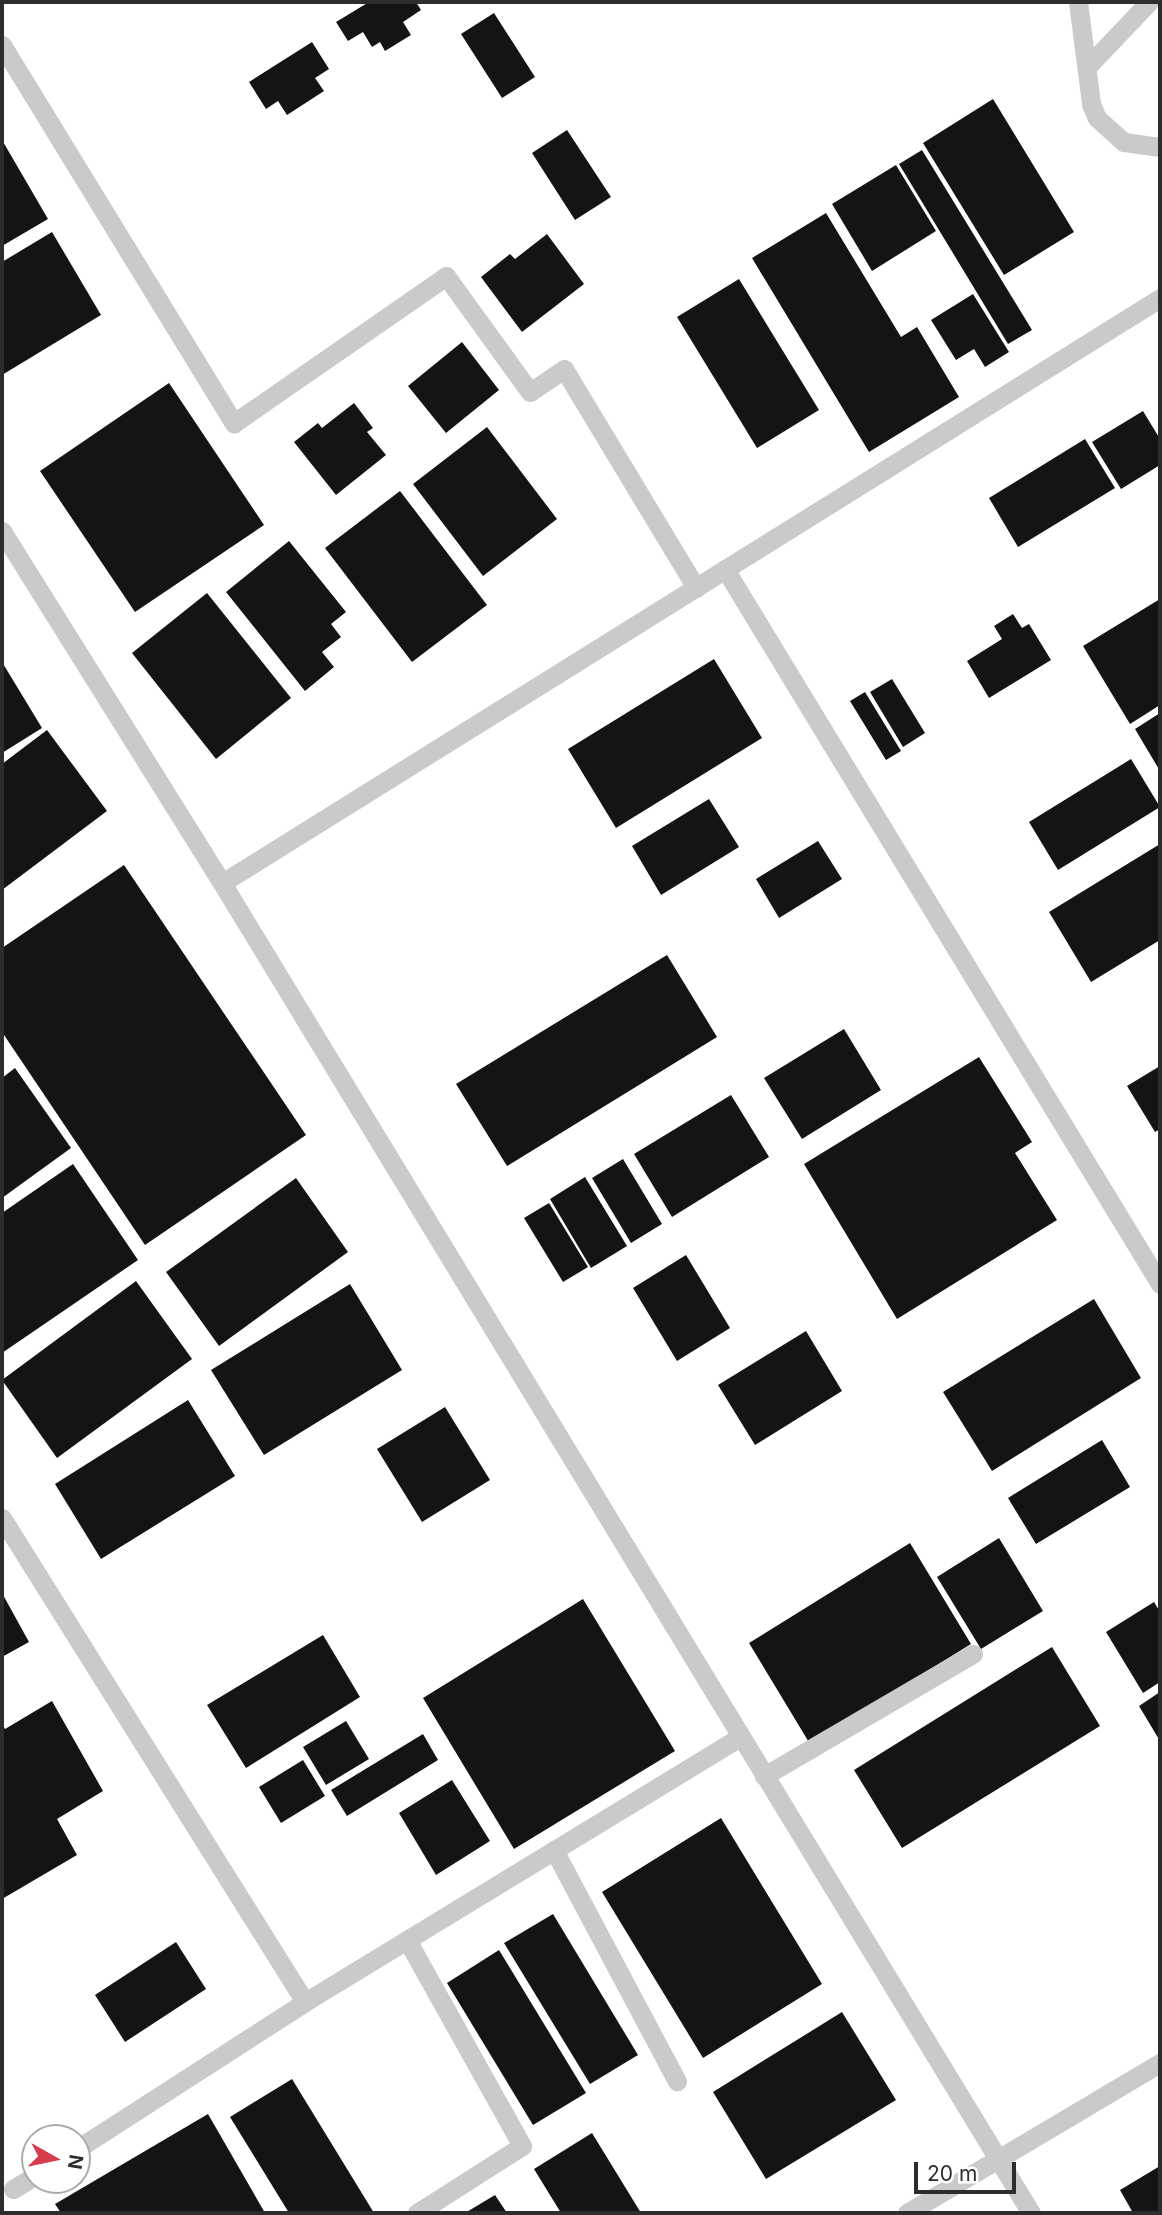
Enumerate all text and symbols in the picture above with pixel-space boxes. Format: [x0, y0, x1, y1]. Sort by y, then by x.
north arrow [21, 2124, 91, 2194]
scale bar [917, 2148, 1018, 2192]
text: N [63, 2153, 88, 2171]
text: 20 m [927, 2161, 977, 2186]

